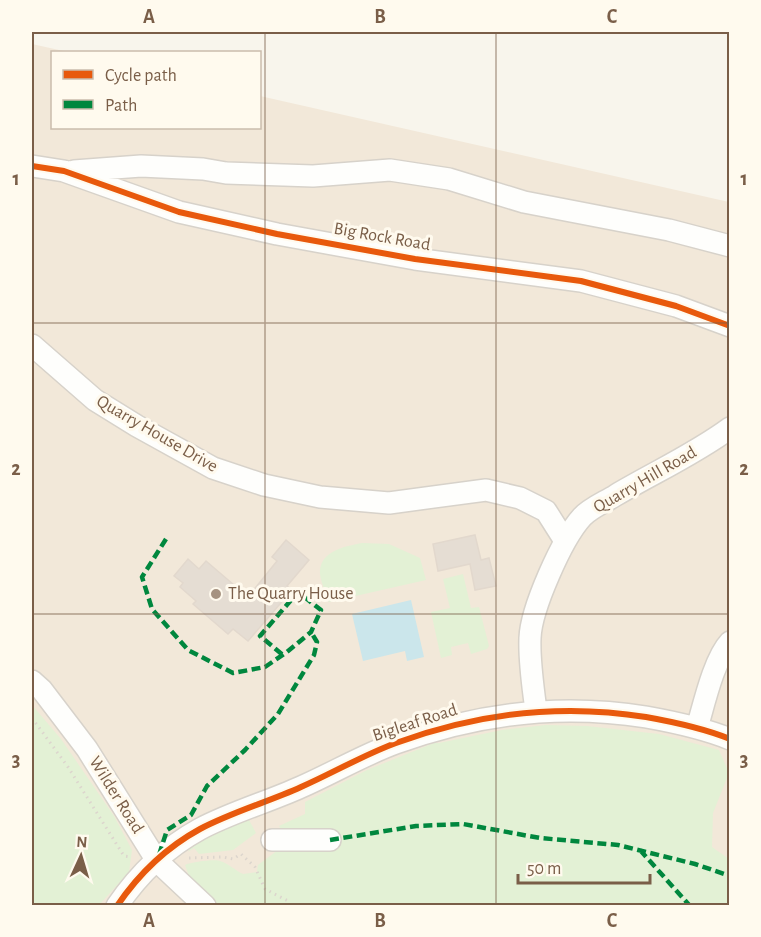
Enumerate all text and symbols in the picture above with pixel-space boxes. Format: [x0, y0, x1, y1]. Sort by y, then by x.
text: A [143, 7, 155, 27]
text: B [374, 7, 386, 27]
text: C [607, 7, 618, 27]
legend [51, 51, 261, 129]
text: Cycle path [105, 67, 177, 85]
text: Path [105, 97, 137, 115]
text: 1 [12, 169, 20, 189]
text: 1 [740, 169, 748, 189]
street label: Big Rock Road [332, 220, 432, 254]
street label: Quarry House Drive [93, 392, 221, 476]
street label: Quarry Hill Road [590, 443, 700, 517]
text: 2 [11, 459, 21, 479]
text: 2 [739, 459, 749, 479]
place label: The Quarry House [228, 585, 354, 603]
marker: The Quarry House [209, 587, 223, 601]
street label: Bigleaf Road [370, 701, 460, 745]
text: 3 [12, 750, 20, 770]
text: 3 [740, 750, 748, 770]
street label: Wilder Road [85, 753, 147, 837]
north arrow [51, 826, 111, 886]
text: N [76, 834, 88, 850]
scale bar [518, 847, 650, 885]
text: 50 m [527, 860, 561, 878]
text: A [143, 911, 155, 931]
text: B [374, 911, 386, 931]
text: C [607, 911, 618, 931]

